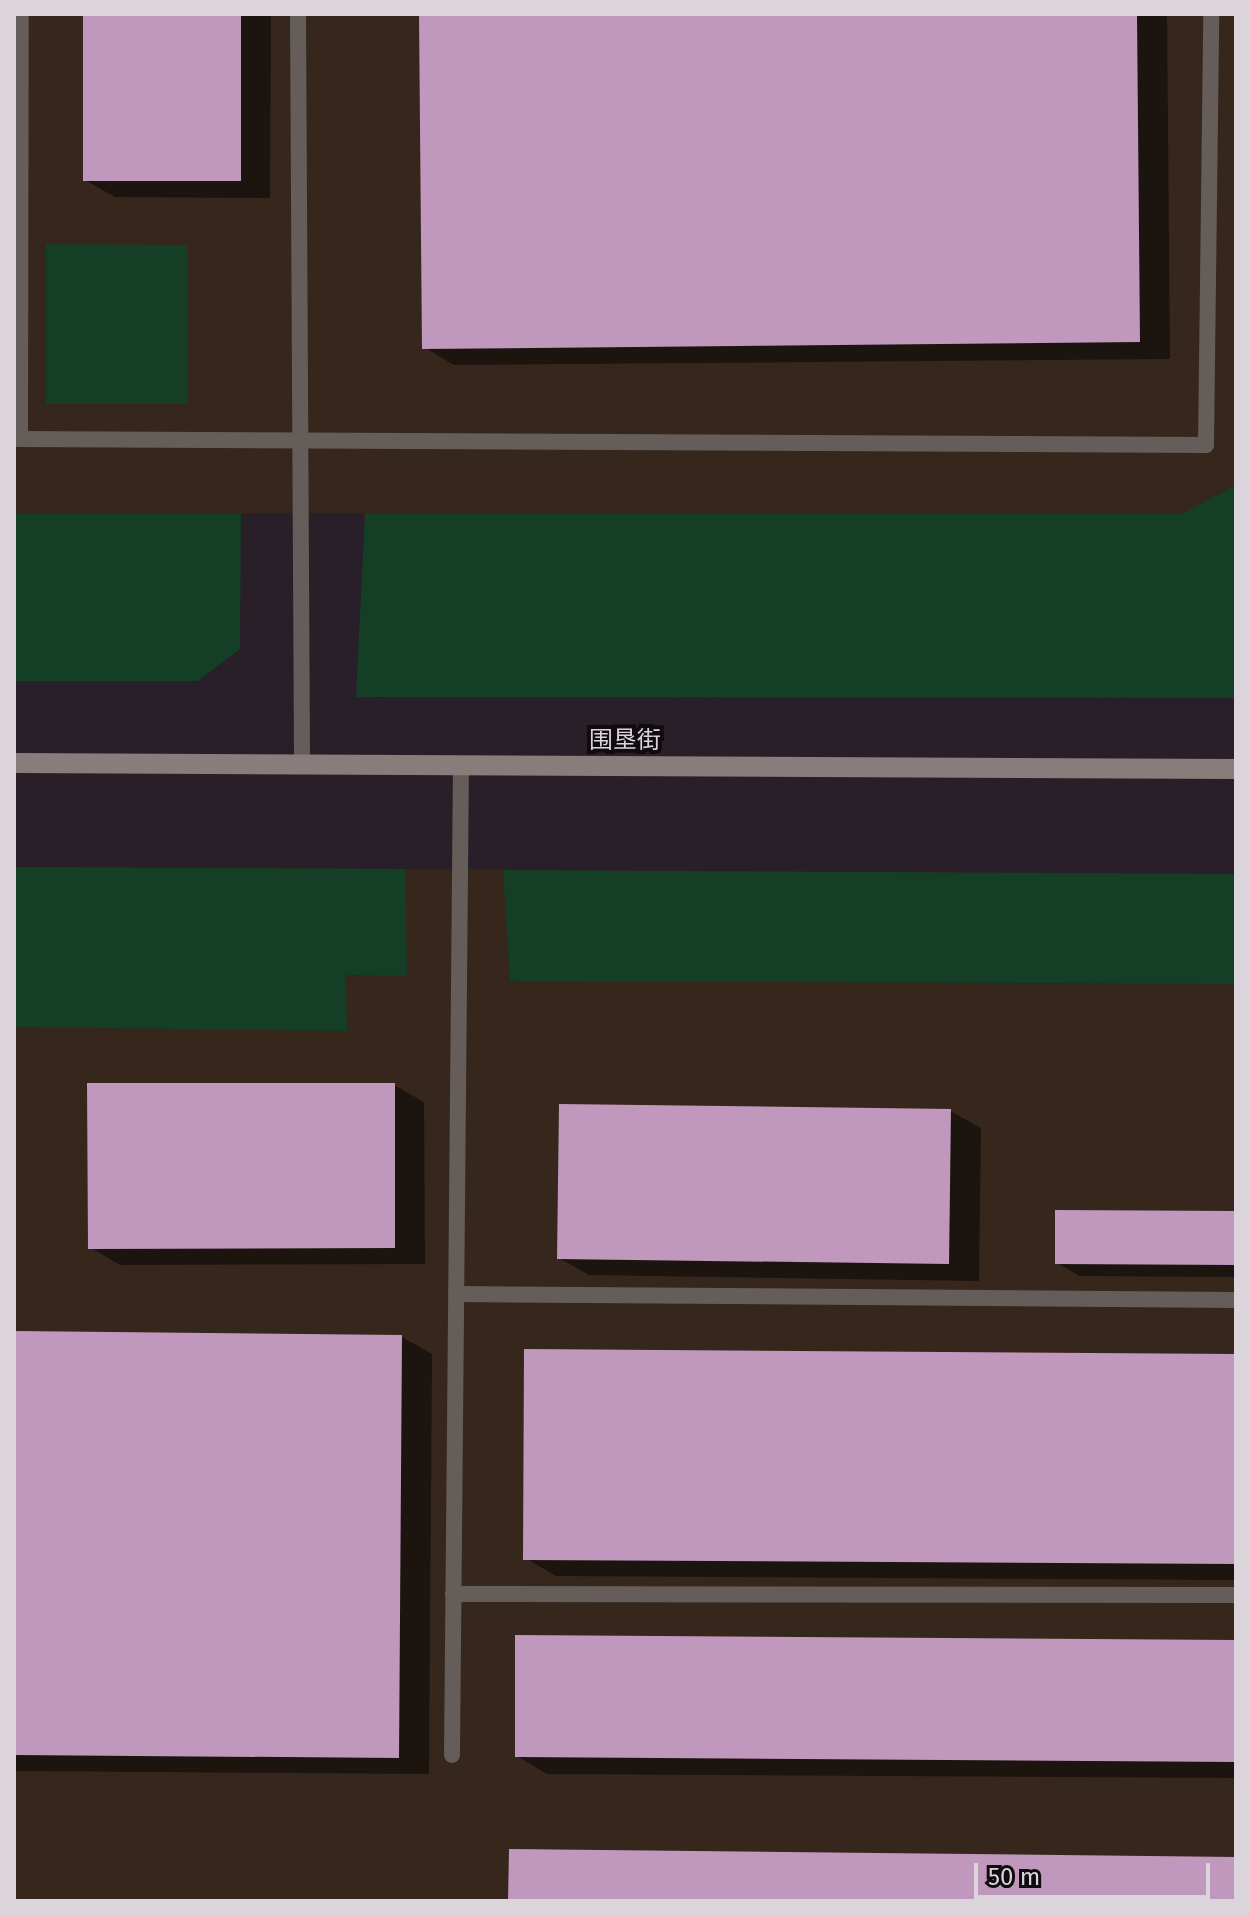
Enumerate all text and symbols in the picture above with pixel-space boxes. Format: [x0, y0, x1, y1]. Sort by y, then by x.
street label: 围垦街 [589, 727, 661, 755]
scale bar [978, 1847, 1214, 1897]
text: 50 m [988, 1863, 1040, 1891]

